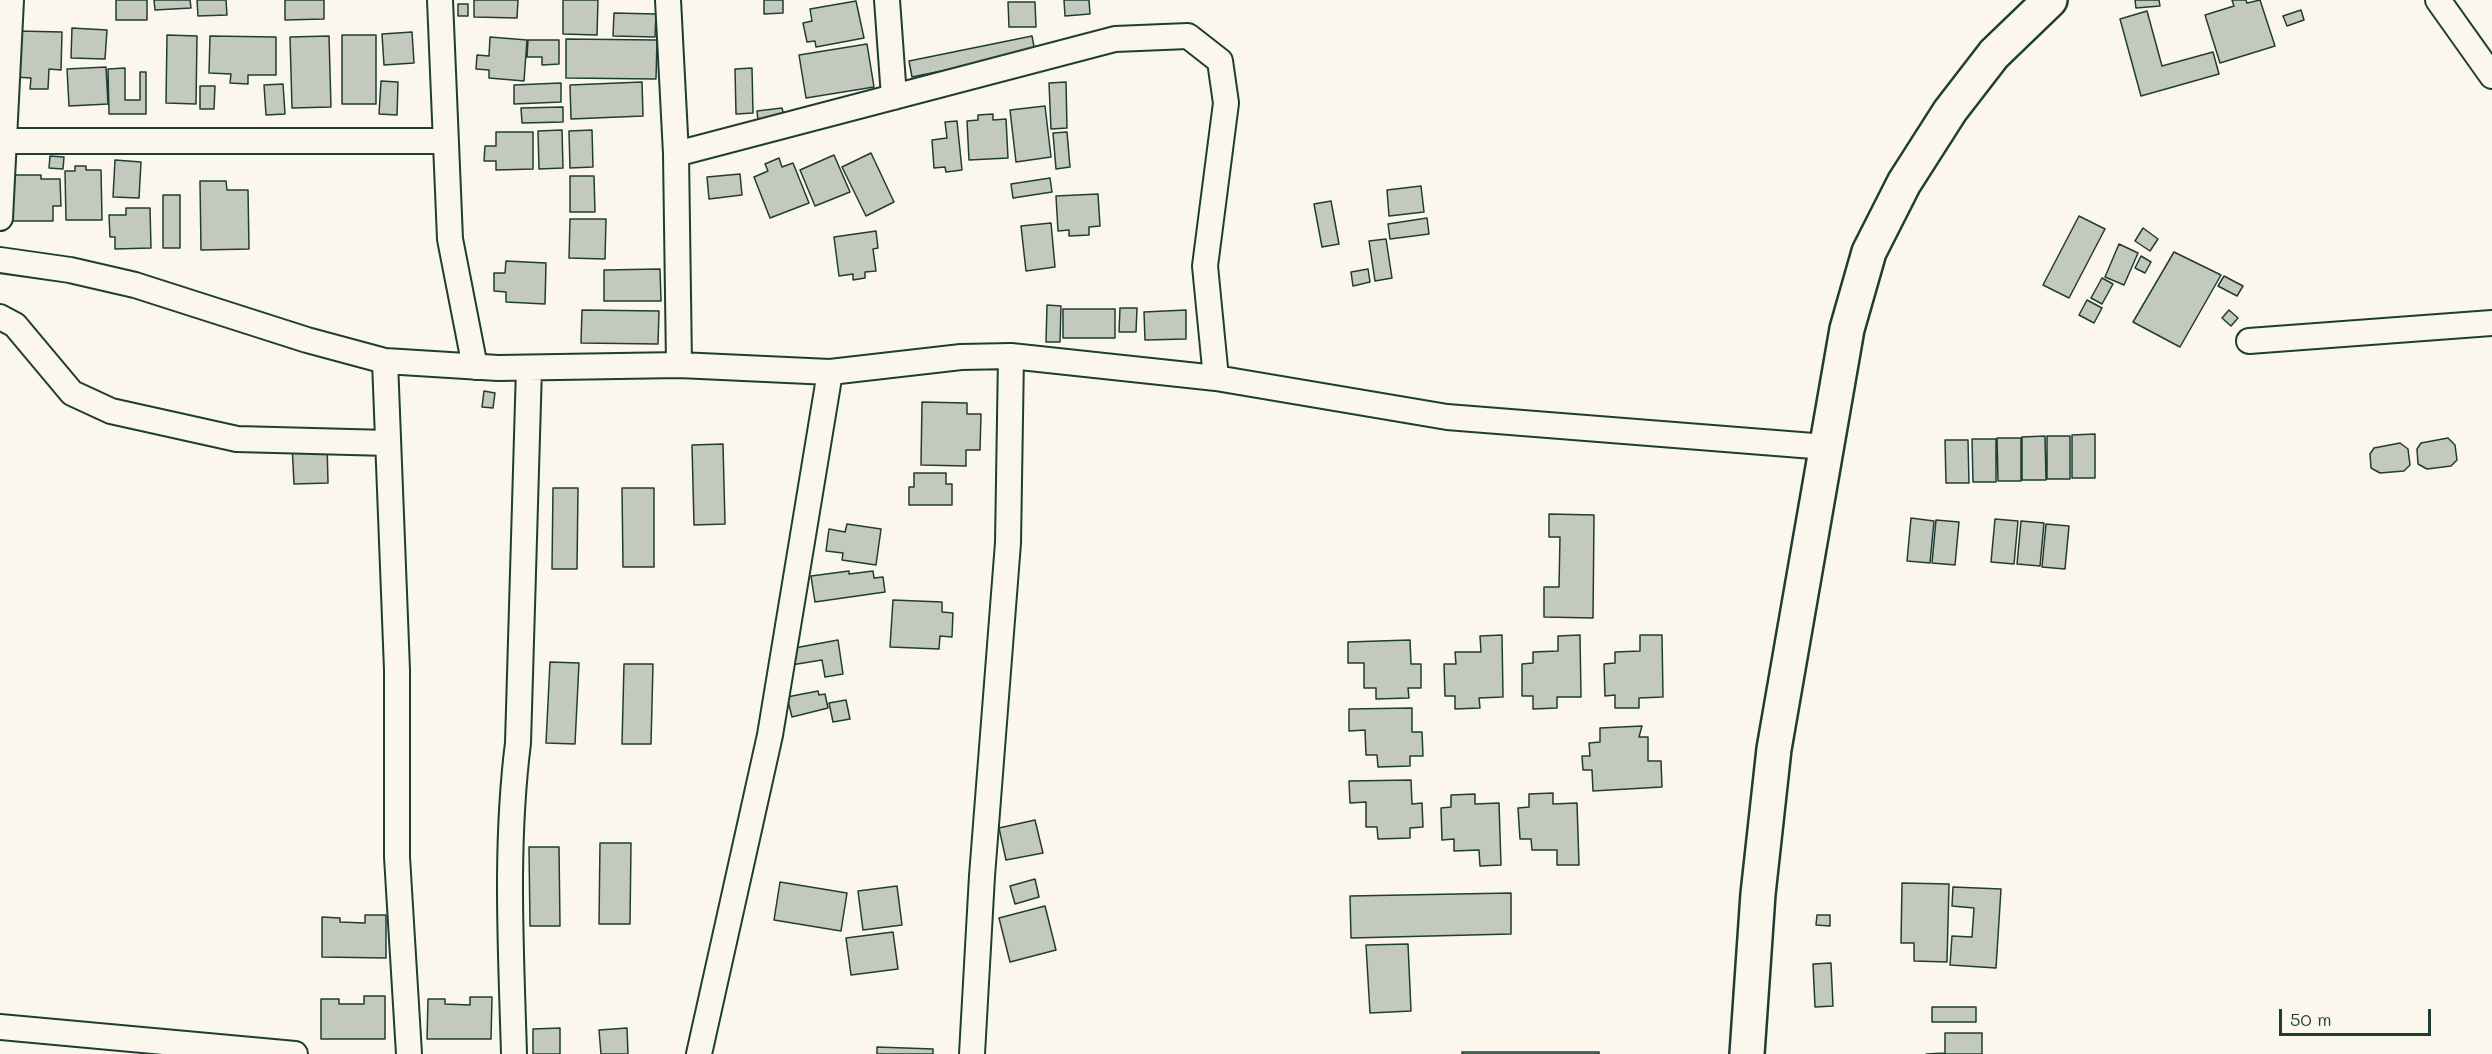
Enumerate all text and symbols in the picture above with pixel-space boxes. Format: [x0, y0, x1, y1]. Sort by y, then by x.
scale bar [2282, 997, 2434, 1035]
text: 50 m [2290, 1007, 2332, 1031]

